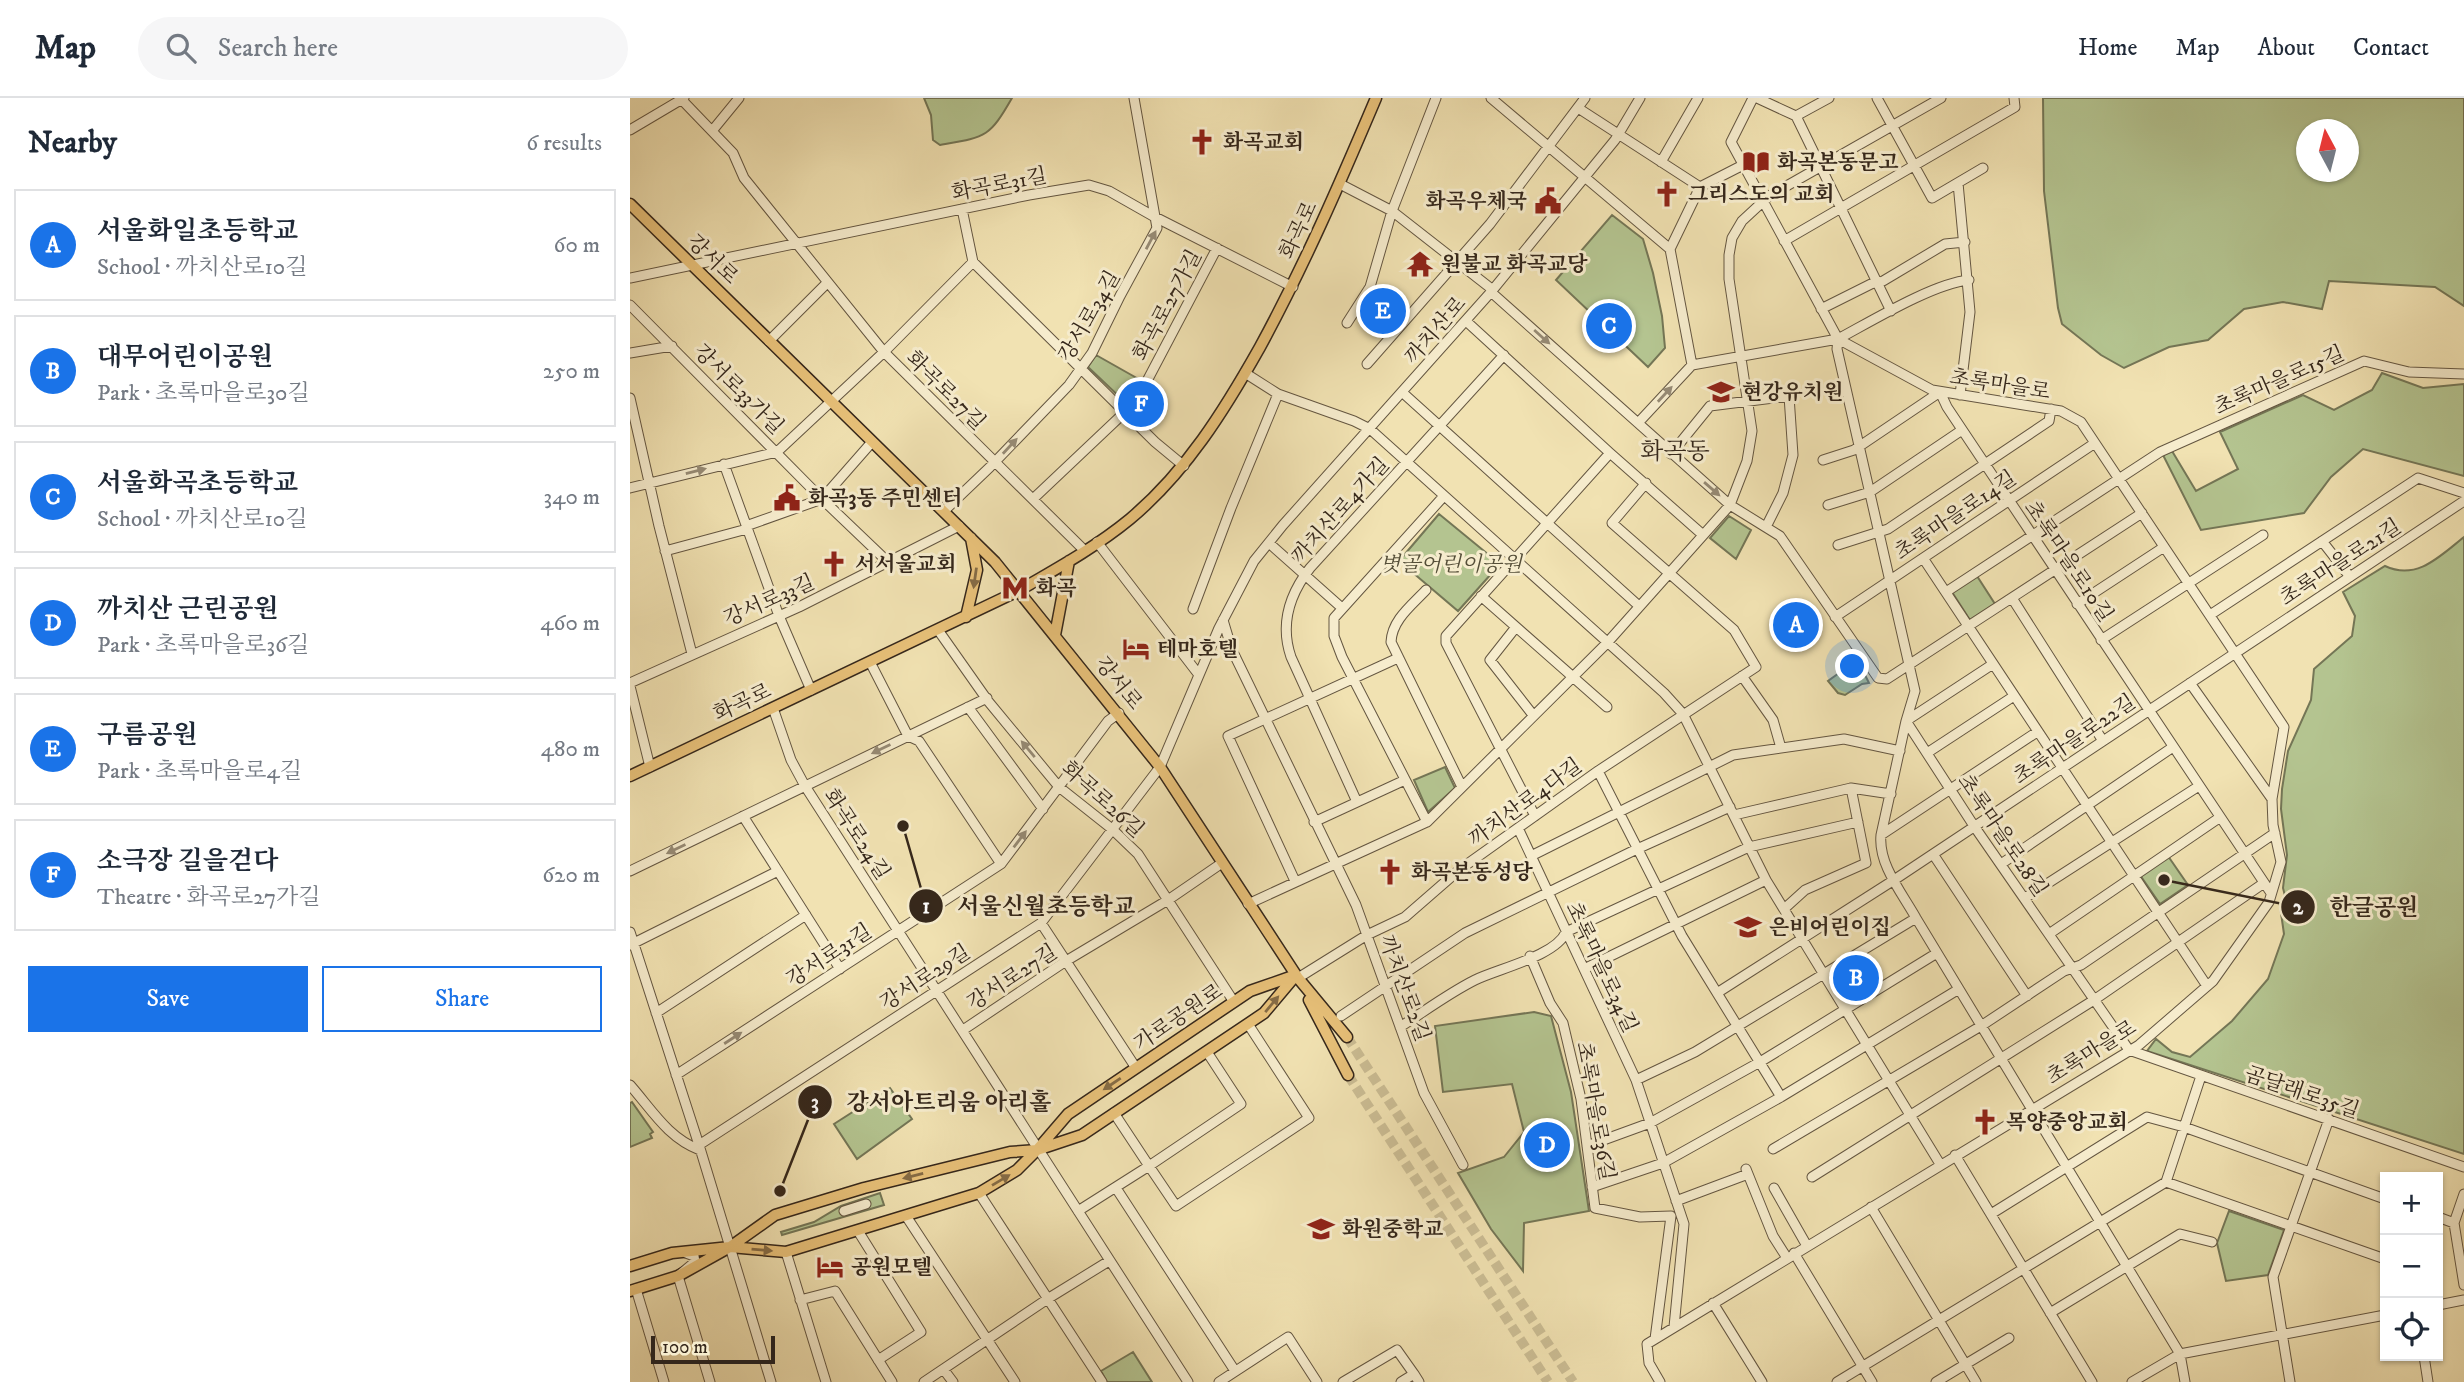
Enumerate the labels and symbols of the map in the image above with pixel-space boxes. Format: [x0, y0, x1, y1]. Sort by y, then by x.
north arrow [2296, 119, 2359, 182]
church icon: 화곡교회 [1187, 127, 1217, 157]
place label: 화곡교회 [1223, 130, 1304, 156]
library icon: 화곡본동문고 [1741, 147, 1771, 177]
place label: 화곡본동문고 [1777, 150, 1899, 176]
street label: 화곡로31길 [949, 163, 1049, 207]
church icon: 그리스도의 교회 [1652, 179, 1682, 209]
place label: 그리스도의 교회 [1688, 182, 1835, 208]
public building icon: 화곡우체국 [1533, 186, 1563, 216]
place label: 화곡우체국 [1426, 189, 1527, 215]
street label: 화곡로 [1274, 197, 1324, 263]
street label: 강서로 [681, 229, 743, 290]
one-way arrow [1145, 230, 1156, 250]
street label: 화곡로27가길 [1128, 245, 1208, 366]
temple icon: 원불교 화곡교당 [1405, 249, 1435, 279]
place label: 원불교 화곡교당 [1441, 252, 1588, 278]
street label: 강서로34길 [1053, 266, 1126, 367]
pin: E [1360, 285, 1406, 337]
street label: 까치산로 [1399, 292, 1472, 370]
pin: C [1586, 300, 1632, 352]
one-way arrow [1533, 329, 1551, 345]
street label: 강서로33가길 [688, 339, 789, 440]
street label: 초록마을로15길 [2210, 341, 2349, 421]
street label: 화곡로27길 [900, 345, 991, 436]
street label: 초록마을로 [1948, 364, 2052, 406]
school or university icon: 현강유치원 [1706, 377, 1736, 407]
pin: F [1118, 378, 1164, 430]
place label: 현강유치원 [1742, 380, 1843, 406]
one-way arrow [1656, 386, 1672, 403]
district label: 화곡동 [1640, 437, 1710, 467]
one-way arrow [1001, 438, 1017, 455]
street label: 까치산로4가길 [1286, 452, 1395, 569]
one-way arrow [685, 465, 707, 476]
street label: 초록마을로14길 [1890, 465, 2021, 566]
one-way arrow [1703, 481, 1720, 496]
public building icon: 화곡3동 주민센터 [772, 483, 802, 513]
place label: 화곡3동 주민센터 [808, 486, 962, 512]
street label: 초록마을로10길 [2018, 496, 2118, 627]
street label: 초록마을로21길 [2275, 514, 2406, 612]
church icon: 서서울교회 [819, 549, 849, 579]
place label: 서서울교회 [855, 552, 956, 578]
park label: 볏골어린이공원 [1380, 552, 1524, 578]
one-way arrow [969, 567, 980, 589]
street label: 강서로33길 [720, 569, 819, 632]
metro station icon: 화곡 [1000, 573, 1030, 603]
place label: 화곡 [1036, 576, 1077, 602]
pin: A [1773, 599, 1819, 651]
hotel icon: 테마호텔 [1121, 634, 1151, 664]
place label: 테마호텔 [1157, 637, 1238, 663]
your location [1835, 649, 1869, 683]
street label: 강서로 [1089, 652, 1147, 715]
street label: 화곡로 [709, 678, 775, 728]
street label: 초록마을로22길 [2008, 689, 2141, 790]
one-way arrow [1021, 740, 1036, 757]
one-way arrow [871, 744, 891, 755]
street label: 까치산로4다길 [1464, 753, 1587, 853]
street label: 화곡로26길 [1056, 756, 1149, 844]
street label: 초록마을로28길 [1952, 769, 2053, 902]
street label: 화곡로24길 [817, 784, 895, 885]
one-way arrow [1013, 830, 1027, 849]
one-way arrow [666, 843, 686, 854]
church icon: 화곡본동성당 [1375, 857, 1405, 887]
place label: 화곡본동성당 [1411, 860, 1533, 886]
callout: 서울신월초등학교 [908, 884, 1149, 928]
callout: 한글공원 [2281, 885, 2433, 929]
text: 서울신월초등학교 [957, 893, 1136, 922]
text: 1 [922, 894, 930, 920]
text: 한글공원 [2330, 894, 2418, 923]
text: 2 [2293, 895, 2304, 921]
street label: 초록마을로34길 [1559, 898, 1643, 1037]
school or university icon: 은비어린이집 [1733, 912, 1763, 942]
place label: 은비어린이집 [1769, 915, 1891, 941]
street label: 강서로31길 [782, 919, 877, 993]
street label: 까치산로2길 [1373, 931, 1435, 1045]
street label: 강서로29길 [876, 939, 975, 1017]
street label: 강서로27길 [963, 939, 1062, 1017]
pin: B [1833, 952, 1879, 1004]
street label: 가로공원로 [1129, 979, 1228, 1057]
one-way arrow [1264, 995, 1279, 1012]
street label: 초록마을로 [2042, 1015, 2141, 1091]
one-way arrow [724, 1031, 743, 1044]
street label: 초록마을로36길 [1570, 1040, 1620, 1183]
street label: 곰달래로35길 [2241, 1061, 2362, 1125]
one-way arrow [1103, 1077, 1121, 1091]
callout: 강서아트리움 아리홀 [798, 1080, 1065, 1124]
text: 강서아트리움 아리홀 [847, 1089, 1051, 1118]
text: 3 [811, 1090, 819, 1116]
church icon: 목양중앙교회 [1970, 1107, 2000, 1137]
place label: 목양중앙교회 [2006, 1110, 2128, 1136]
pin: D [1524, 1119, 1570, 1171]
one-way arrow [902, 1171, 924, 1182]
one-way arrow [992, 1173, 1011, 1186]
school or university icon: 화원중학교 [1306, 1214, 1336, 1244]
place label: 화원중학교 [1342, 1217, 1443, 1243]
one-way arrow [751, 1245, 773, 1256]
hotel icon: 공원모텔 [815, 1252, 845, 1282]
place label: 공원모텔 [851, 1255, 932, 1281]
scale bar [651, 1333, 775, 1365]

